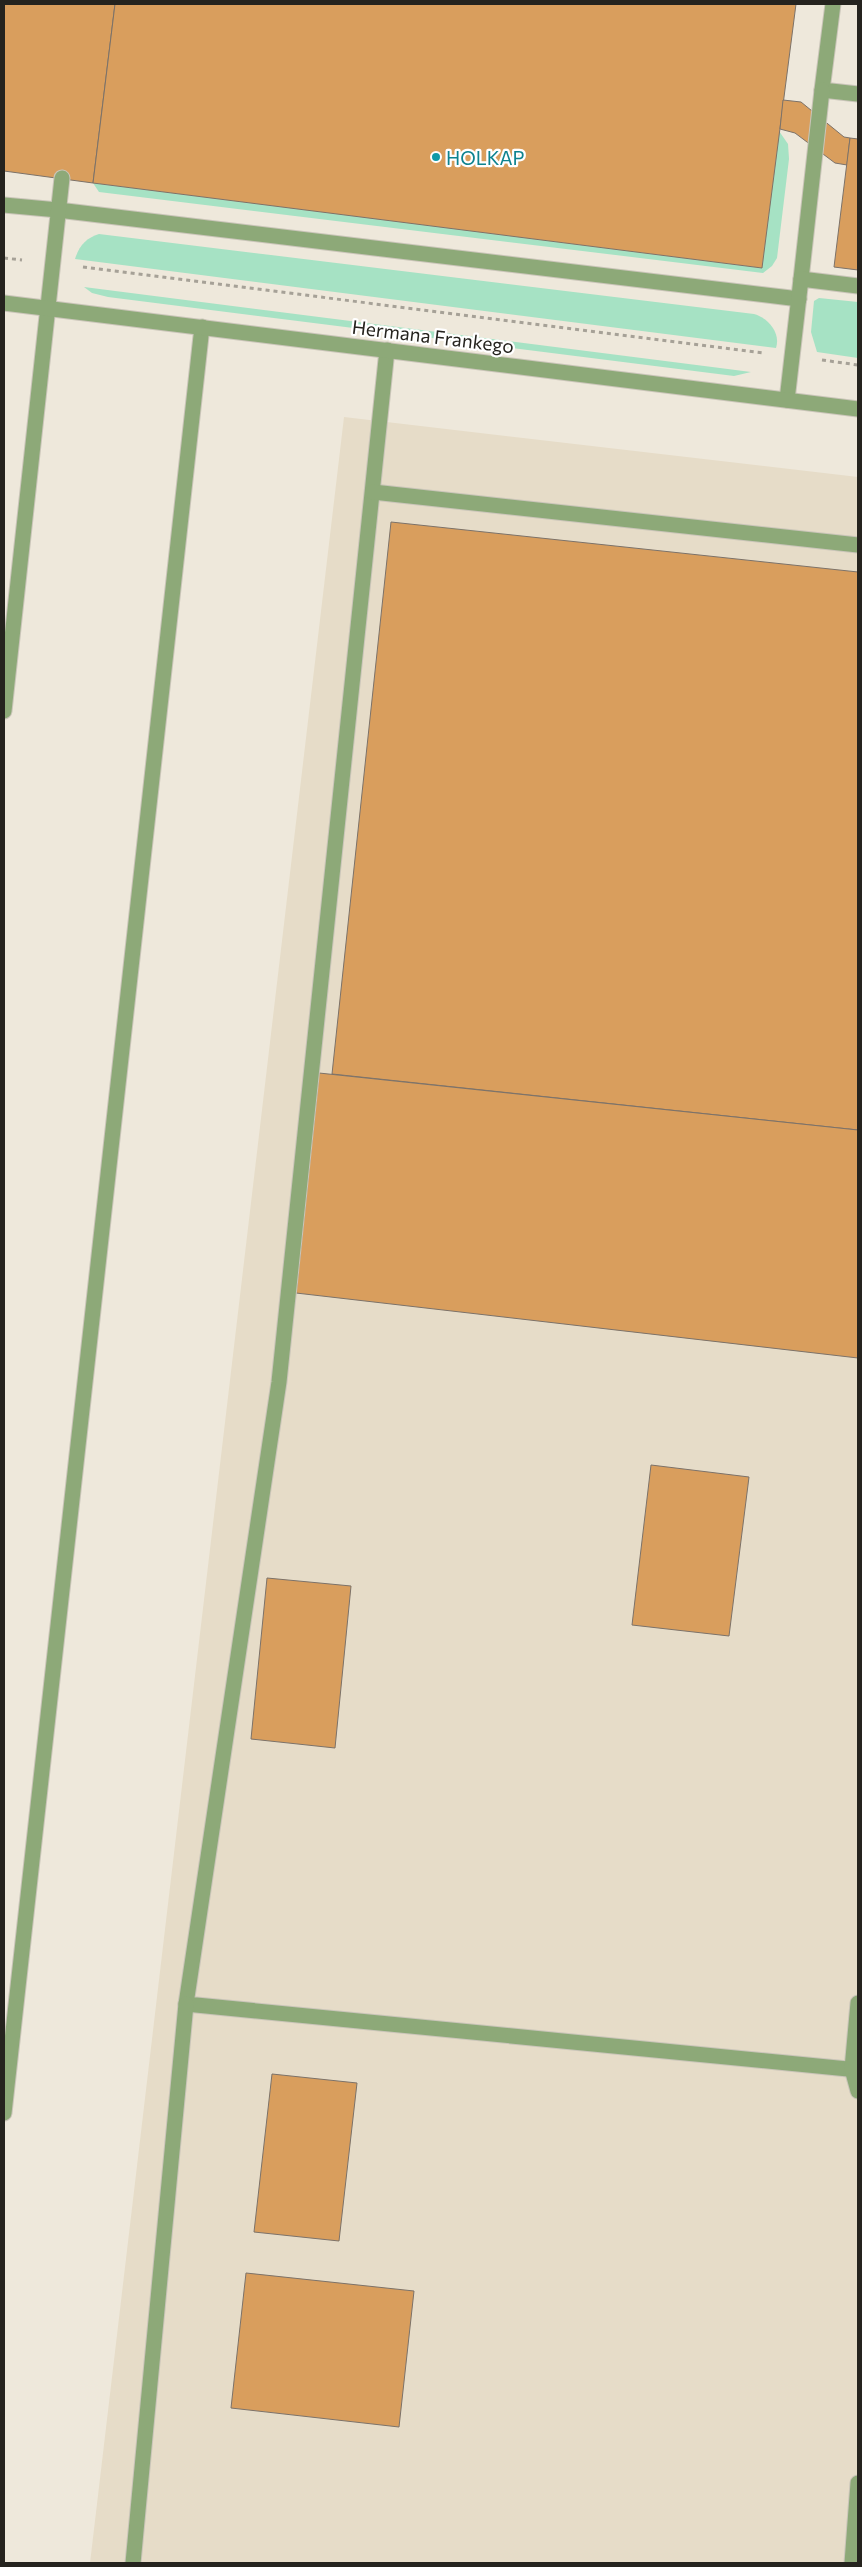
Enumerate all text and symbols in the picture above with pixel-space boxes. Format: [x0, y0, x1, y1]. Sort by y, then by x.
place label: HOLKAP [446, 146, 525, 169]
marker: HOLKAP [430, 151, 442, 163]
street label: Hermana Frankego [351, 315, 515, 357]

